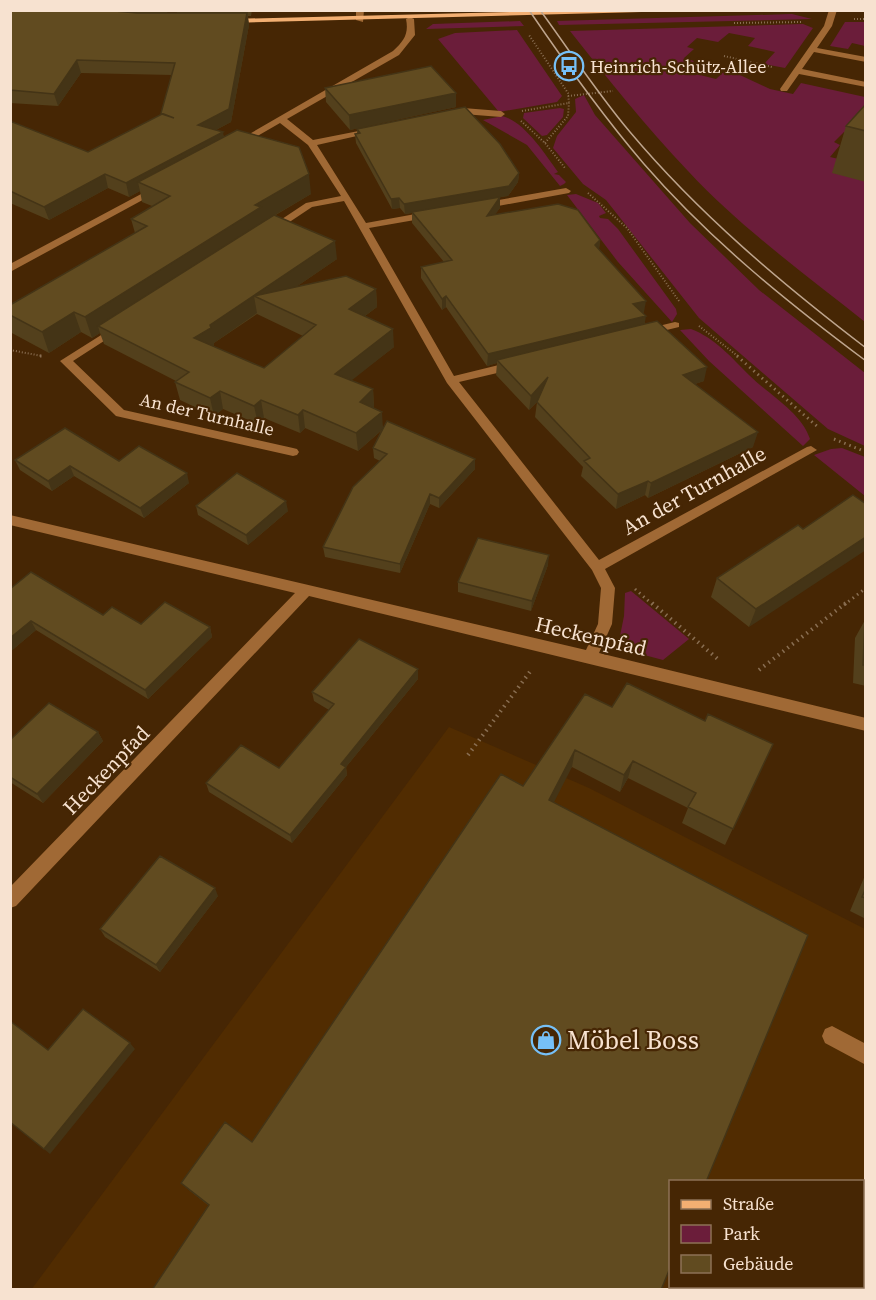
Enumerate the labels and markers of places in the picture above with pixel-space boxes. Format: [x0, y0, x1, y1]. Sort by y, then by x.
bus stop icon: Heinrich-Schütz-Allee [553, 50, 585, 82]
place label: Heinrich-Schütz-Allee [590, 54, 766, 79]
place label: Möbel Boss [567, 1022, 699, 1058]
shop icon: Möbel Boss [530, 1024, 562, 1056]

